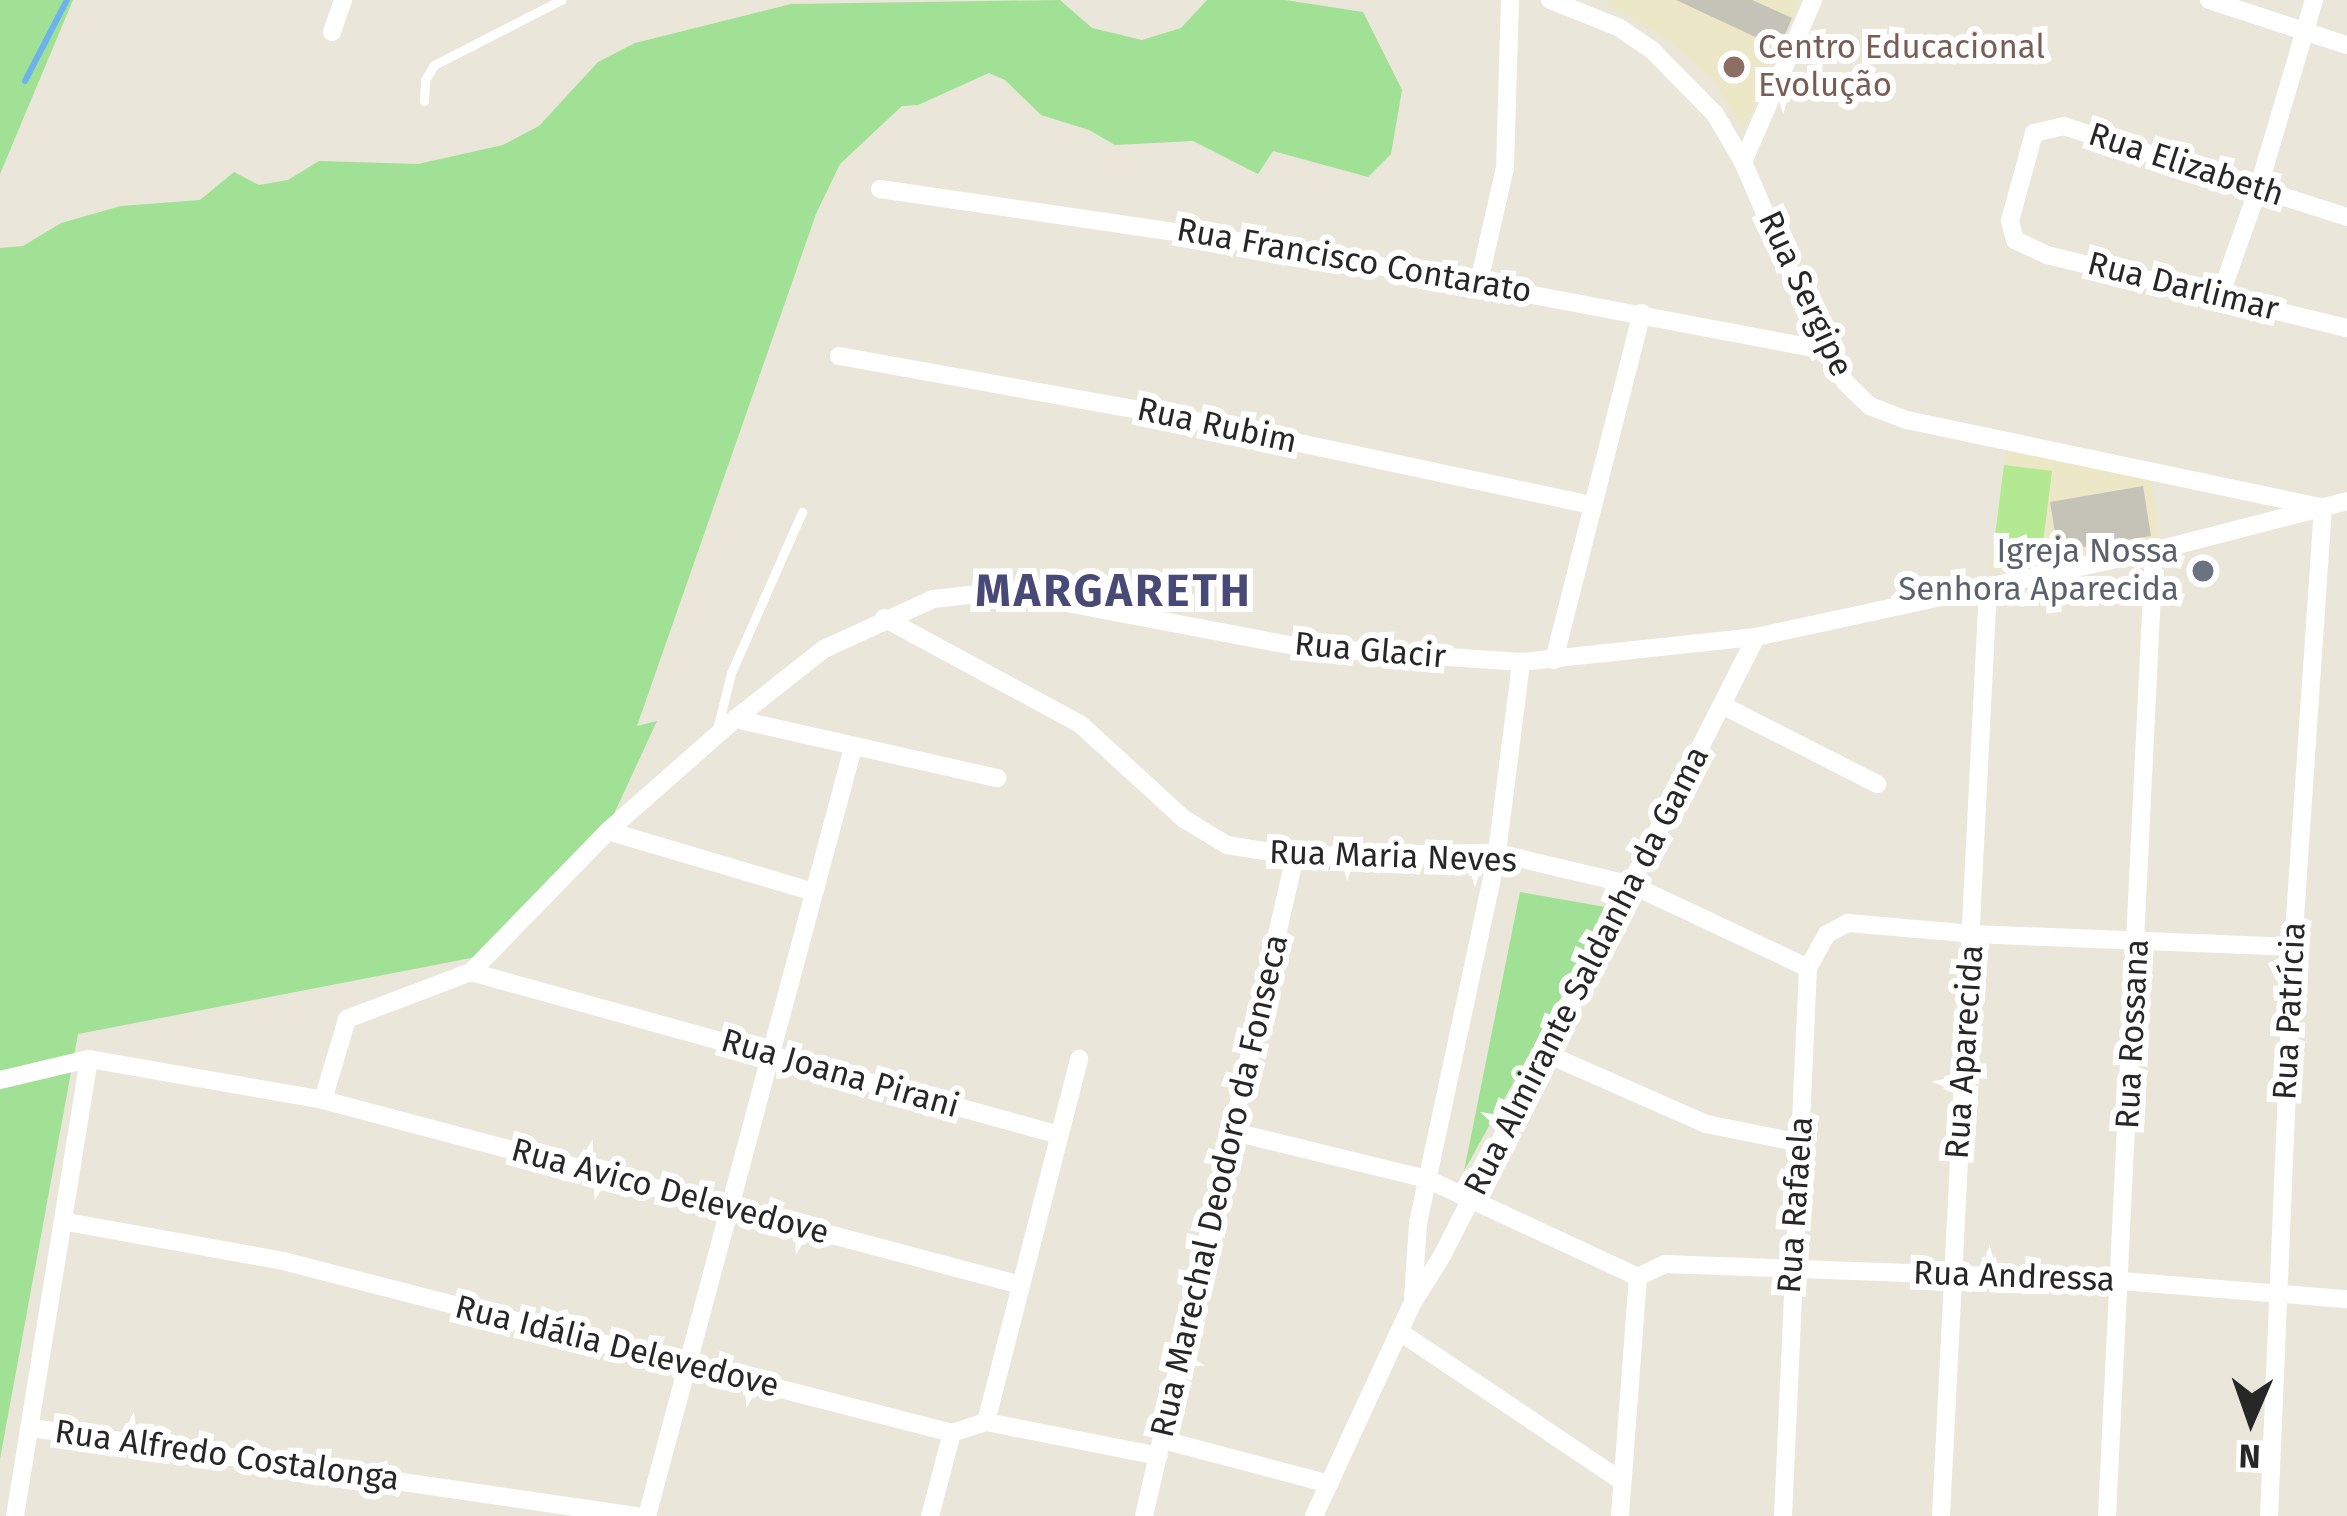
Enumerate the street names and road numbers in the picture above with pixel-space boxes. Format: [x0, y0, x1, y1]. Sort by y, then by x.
street label: Rua Elizabeth [2083, 115, 2289, 215]
street label: Rua Sergipe [1749, 205, 1861, 383]
street label: Rua Francisco Contarato [1173, 210, 1535, 312]
street label: Rua Darlimar [2083, 244, 2283, 330]
street label: Rua Rubim [1134, 390, 1300, 462]
street label: Rua Glacir [1293, 625, 1447, 677]
street label: Rua Almirante Saldanha da Gama [1456, 740, 1718, 1202]
street label: Rua Maria Neves [1268, 833, 1518, 881]
street label: Rua Patrícia [2266, 921, 2314, 1101]
street label: Rua Marechal Deodoro da Fonseca [1143, 931, 1297, 1441]
street label: Rua Rossana [2108, 938, 2158, 1130]
street label: Rua Aparecida [1938, 944, 1992, 1160]
street label: Rua Joana Pirani [717, 1021, 963, 1127]
street label: Rua Rafaela [1770, 1115, 1822, 1295]
street label: Rua Avico Delevedove [507, 1131, 833, 1253]
street label: Rua Andressa [1913, 1254, 2115, 1300]
street label: Rua Idália Delevedove [451, 1288, 783, 1406]
street label: Rua Alfredo Costalonga [52, 1412, 402, 1500]

